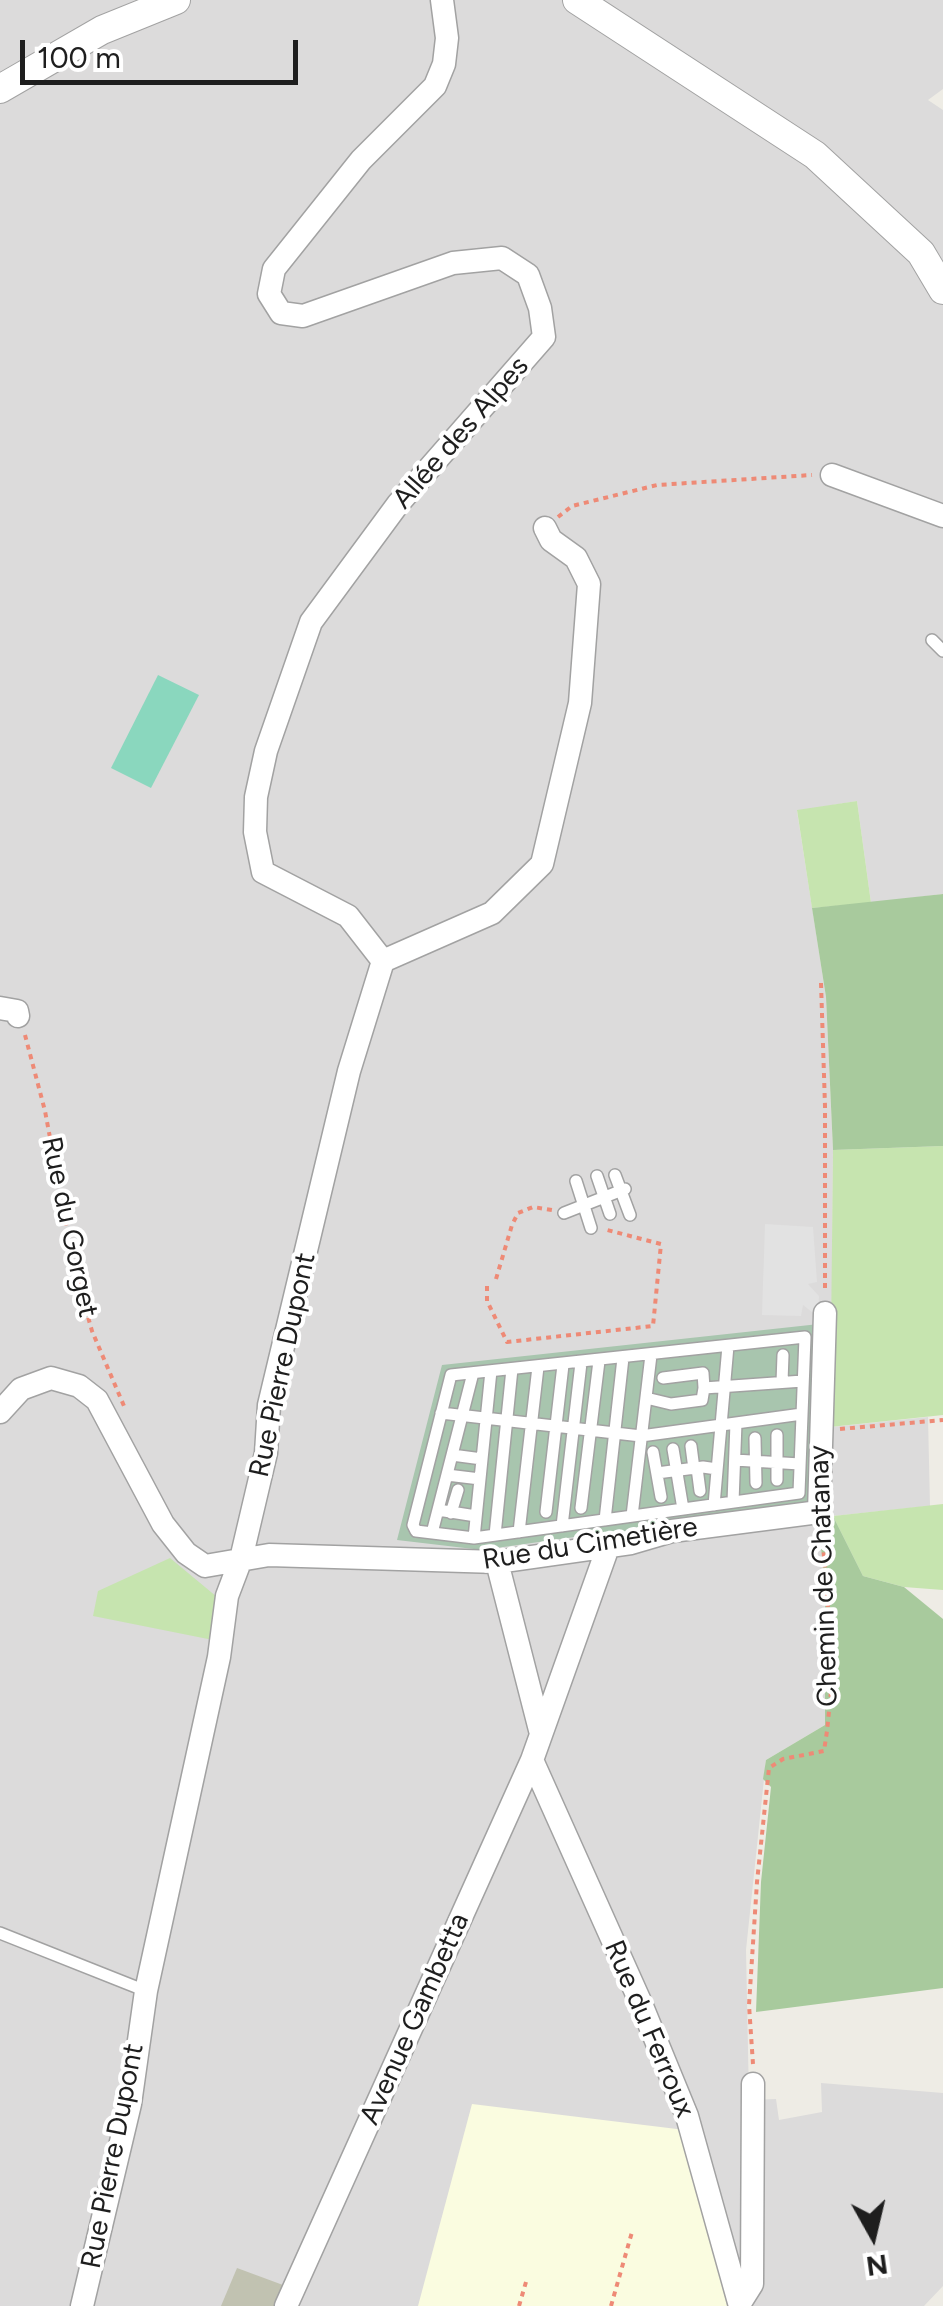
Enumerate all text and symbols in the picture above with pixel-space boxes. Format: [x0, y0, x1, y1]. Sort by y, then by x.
scale bar [25, 20, 302, 82]
text: 100 m [37, 39, 121, 76]
street label: Allée des Alpes [386, 350, 536, 516]
street label: Rue du Gorget [33, 1134, 105, 1320]
street label: Rue Pierre Dupont [243, 1250, 323, 1480]
street label: Chemin de Chatanay [803, 1445, 845, 1707]
street label: Rue du Cimetière [480, 1510, 700, 1578]
street label: Avenue Gambetta [353, 1908, 477, 2130]
street label: Rue du Ferroux [597, 1936, 701, 2122]
street label: Rue Pierre Dupont [75, 2041, 151, 2271]
north arrow [823, 2186, 923, 2286]
text: N [864, 2247, 890, 2284]

